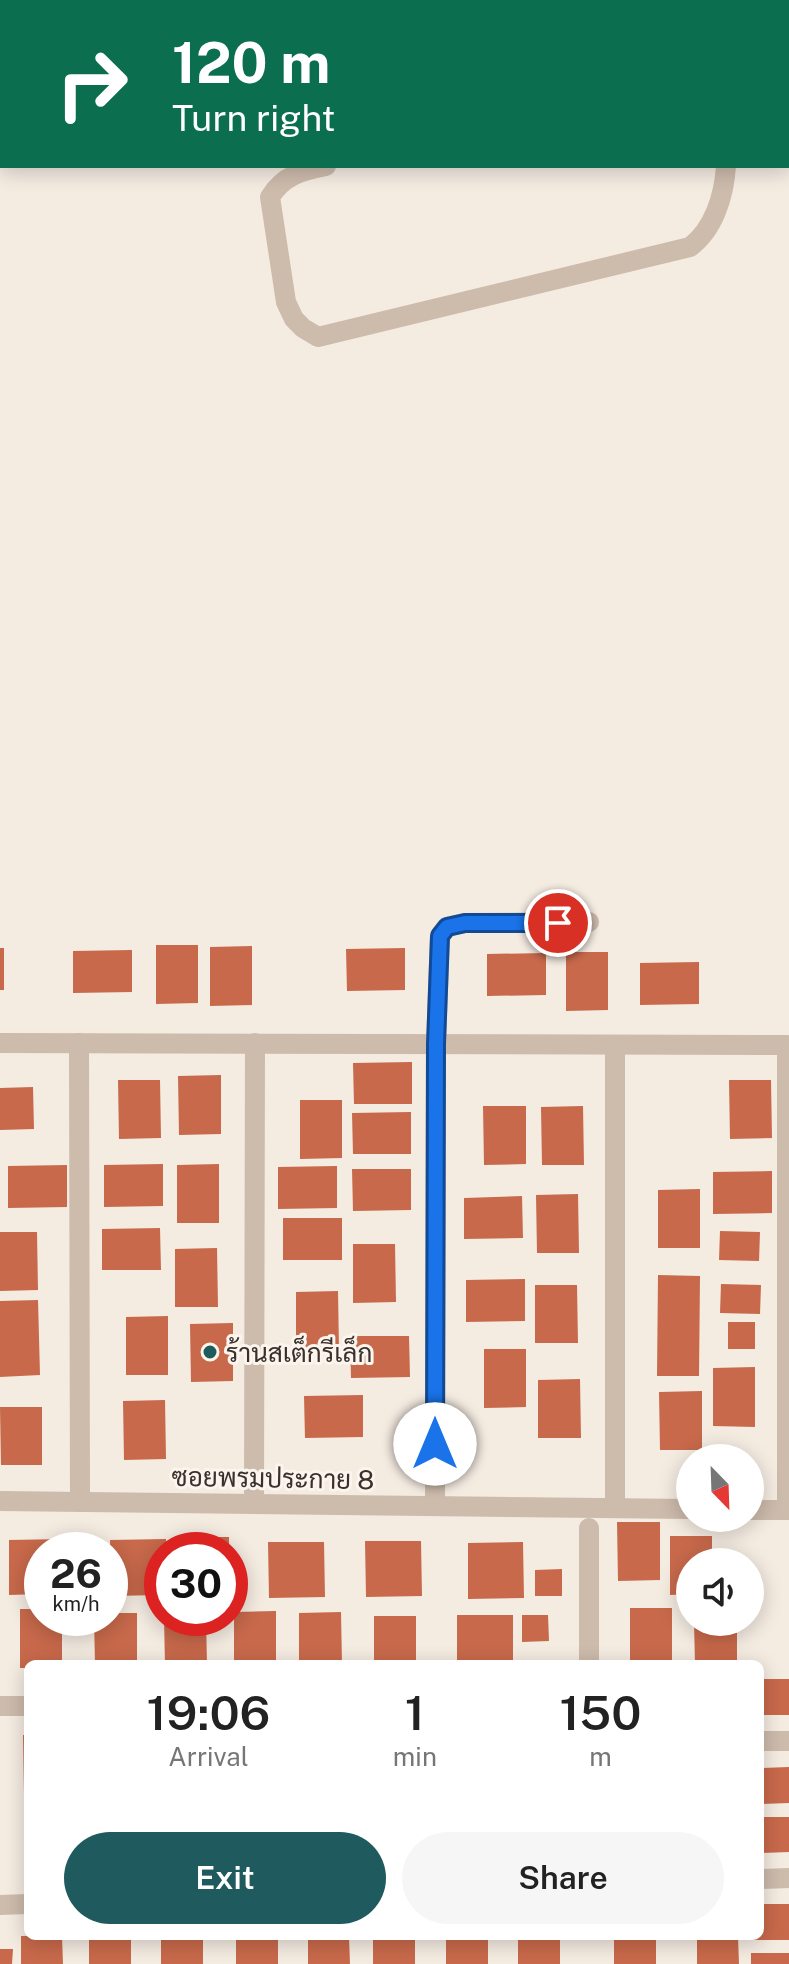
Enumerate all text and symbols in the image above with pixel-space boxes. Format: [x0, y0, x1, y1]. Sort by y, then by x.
text: 120 m [172, 30, 330, 96]
icon: right [40, 32, 144, 136]
text: Turn right [172, 97, 335, 139]
pin [524, 889, 592, 957]
icon: arrive [536, 901, 580, 945]
place label: ร้านสเต็กรีเล็ก [226, 1335, 372, 1368]
marker: ร้านสเต็กรีเล็ก [201, 1343, 219, 1361]
position arrow [393, 1402, 477, 1486]
north arrow [676, 1444, 764, 1532]
map controls [676, 1444, 764, 1636]
street label: ซอยพรมประกาย 8 [171, 1461, 375, 1495]
speed limit sign: 30 [144, 1532, 248, 1636]
button: sound [676, 1548, 764, 1636]
text: 26 [50, 1550, 102, 1597]
text: km/h [52, 1592, 100, 1616]
text: 19:06 [147, 1684, 270, 1741]
text: 1 [405, 1684, 425, 1741]
text: 150 [560, 1684, 641, 1741]
text: Arrival [168, 1741, 249, 1772]
text: min [393, 1741, 437, 1772]
text: m [589, 1741, 612, 1772]
button: Exit [64, 1832, 386, 1924]
button: Share [402, 1832, 724, 1924]

